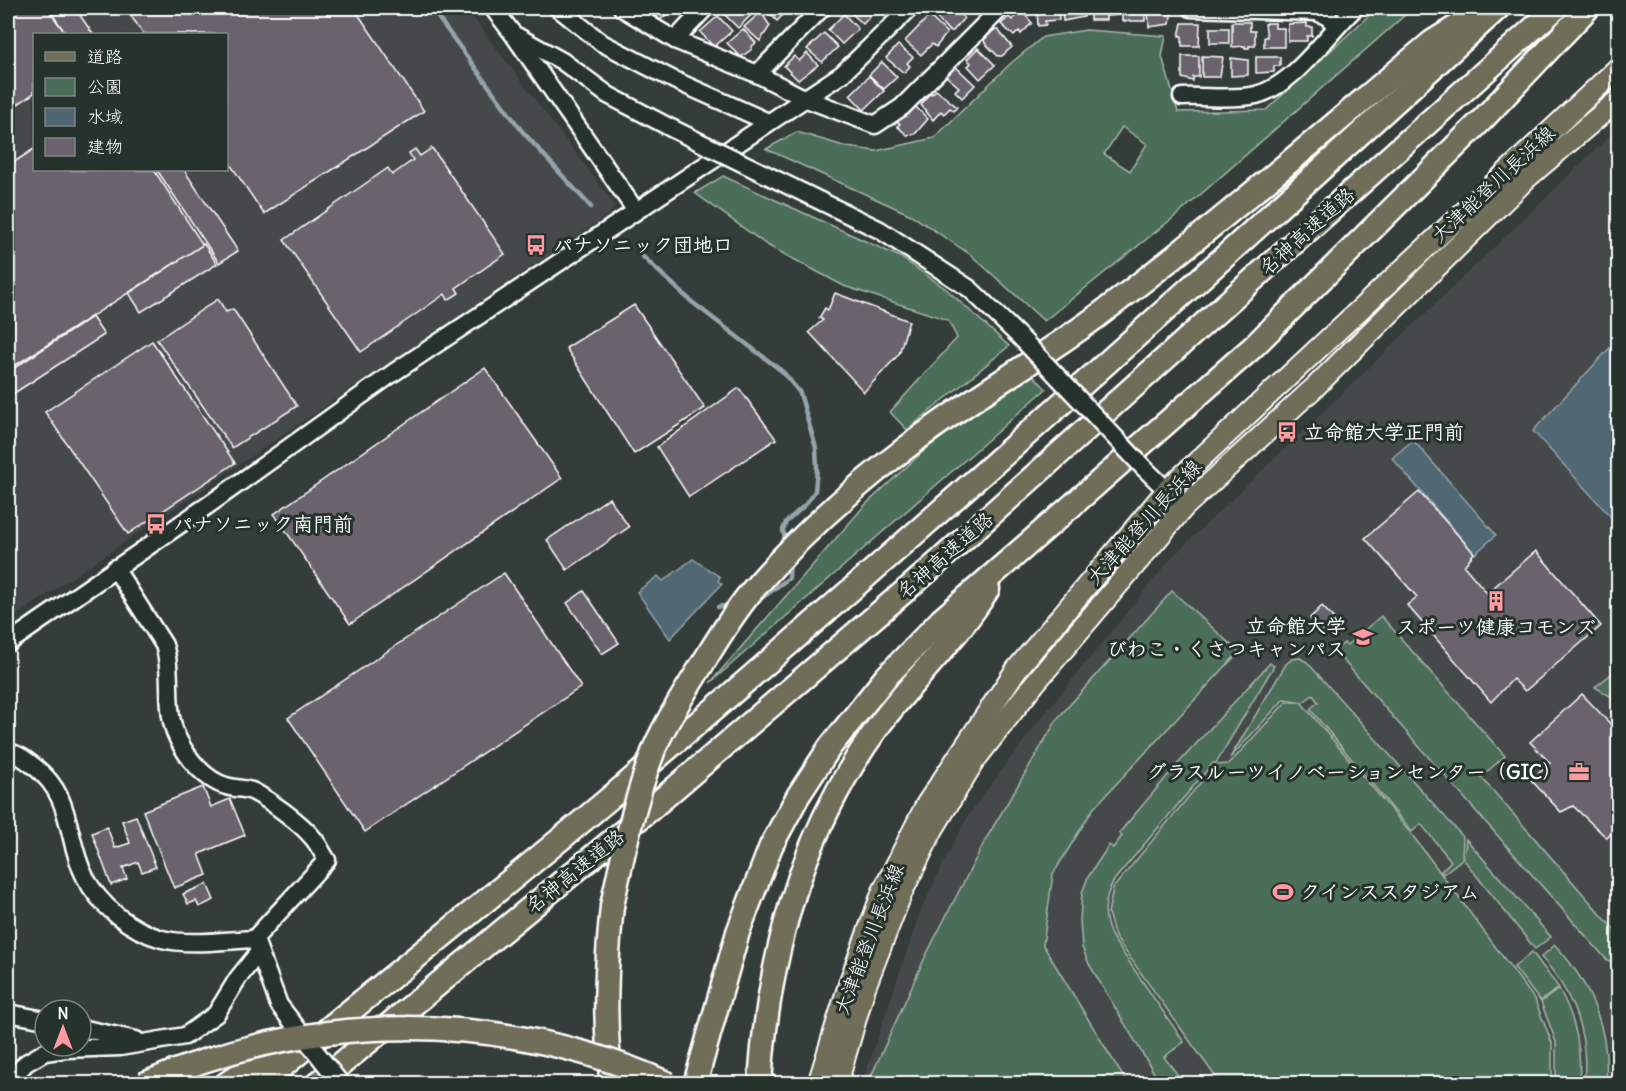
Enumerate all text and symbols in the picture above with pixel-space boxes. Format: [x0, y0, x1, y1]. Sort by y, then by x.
legend [33, 33, 228, 171]
text: 道路 [87, 45, 123, 68]
text: 公園 [87, 75, 123, 98]
text: 水域 [87, 105, 123, 128]
street label: 大津能登川長浜線 [1426, 120, 1560, 247]
text: 建物 [87, 135, 123, 158]
street label: 名神高速道路 [1254, 181, 1360, 280]
place label: パナソニック団地口 [553, 232, 733, 257]
bus stop icon: パナソニック団地口 [524, 233, 548, 257]
place label: 立命館大学正門前 [1304, 419, 1464, 444]
bus stop icon: 立命館大学正門前 [1275, 420, 1299, 444]
street label: 大津能登川長浜線 [1081, 454, 1206, 589]
street label: 名神高速道路 [891, 506, 998, 603]
place label: パナソニック南門前 [173, 511, 353, 536]
bus stop icon: パナソニック南門前 [144, 512, 168, 536]
building icon: スポーツ健康コモンズ [1484, 589, 1508, 613]
place label: 立命館大学 びわこ・くさつキャンパス [1107, 613, 1346, 661]
place label: スポーツ健康コモンズ [1396, 614, 1596, 639]
school or university icon: 立命館大学 びわこ・くさつキャンパス [1351, 625, 1375, 649]
place label: グラスルーツイノベーションセンター（GIC） [1146, 759, 1562, 784]
office icon: グラスルーツイノベーションセンター（GIC） [1567, 760, 1591, 784]
street label: 名神高速道路 [520, 823, 629, 918]
street label: 大津能登川長浜線 [828, 860, 909, 1018]
place label: クインススタジアム [1300, 879, 1479, 904]
sports icon: クインススタジアム [1271, 880, 1295, 904]
north arrow [33, 998, 93, 1058]
text: N [57, 1003, 69, 1023]

